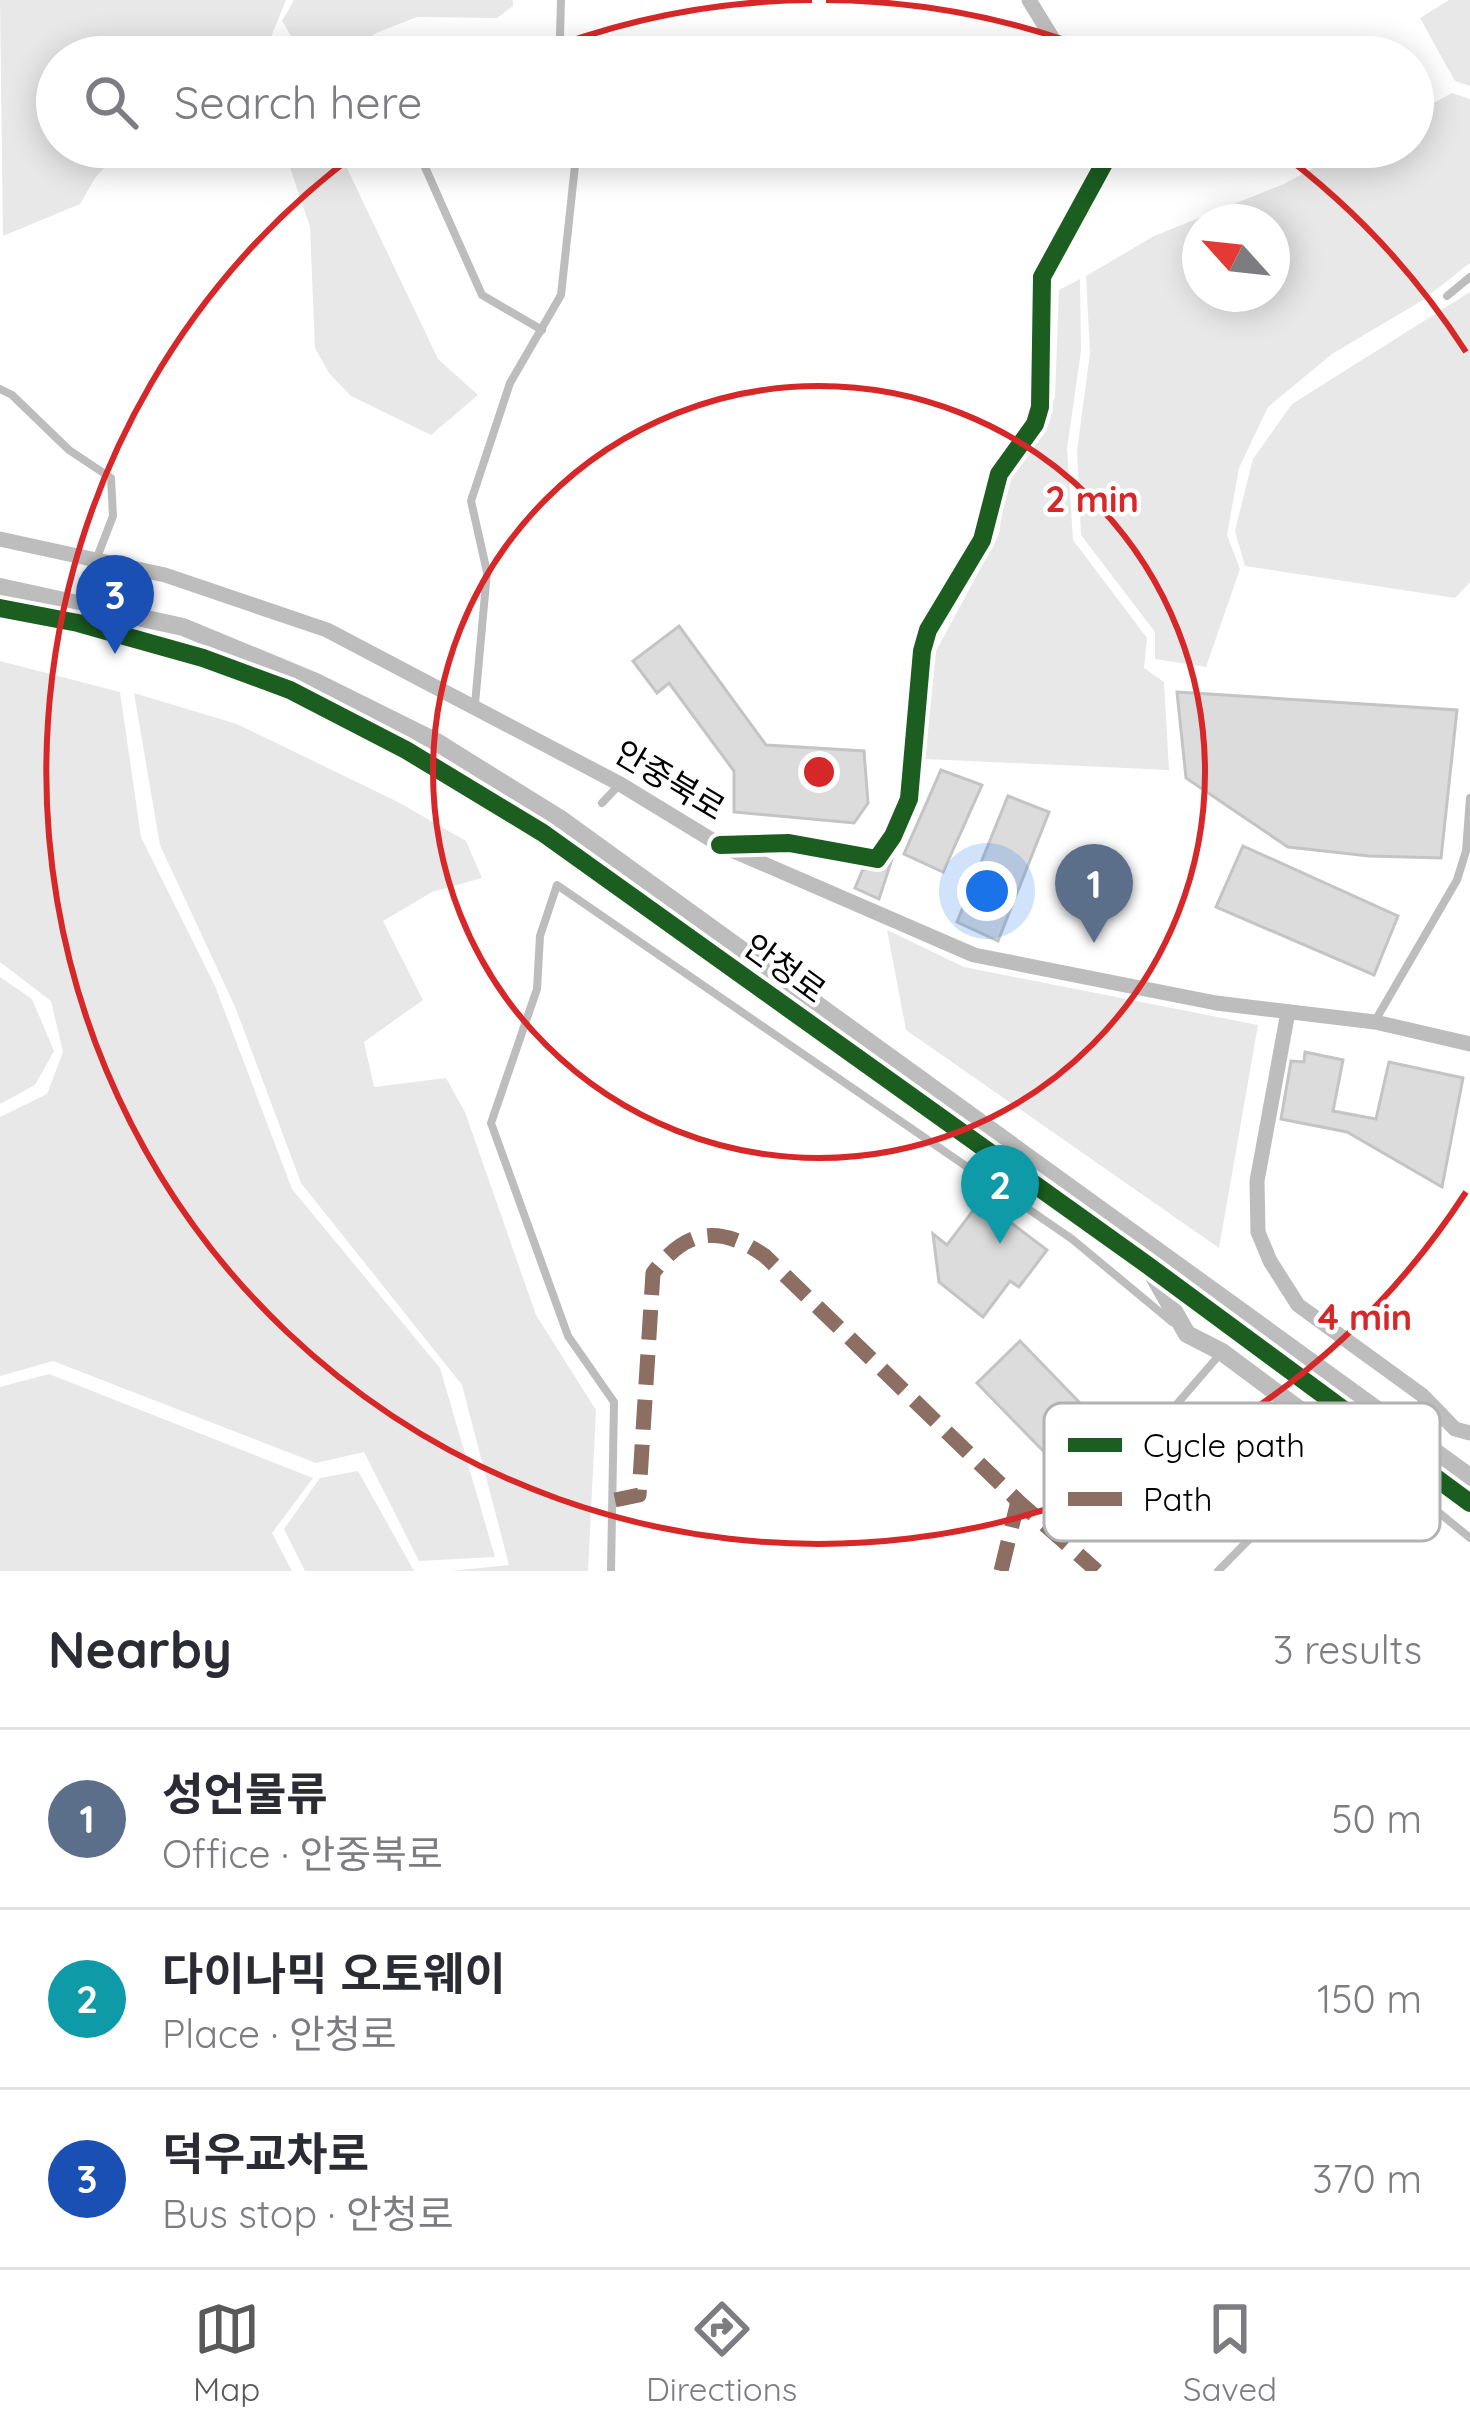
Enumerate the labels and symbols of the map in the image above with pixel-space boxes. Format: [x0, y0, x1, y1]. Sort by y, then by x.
north arrow [1182, 204, 1290, 312]
text: 2 min [1045, 476, 1139, 521]
pin: 3 [76, 555, 154, 654]
street label: 안중북로 [608, 731, 733, 828]
centre of rings [798, 751, 840, 793]
pin: 1 [1055, 844, 1133, 943]
your location [957, 861, 1017, 921]
street label: 안청로 [736, 924, 834, 1011]
pin: 2 [961, 1145, 1039, 1244]
text: 4 min [1318, 1294, 1412, 1339]
legend [1044, 1403, 1440, 1541]
text: Cycle path [1143, 1424, 1305, 1465]
text: Path [1143, 1478, 1212, 1519]

